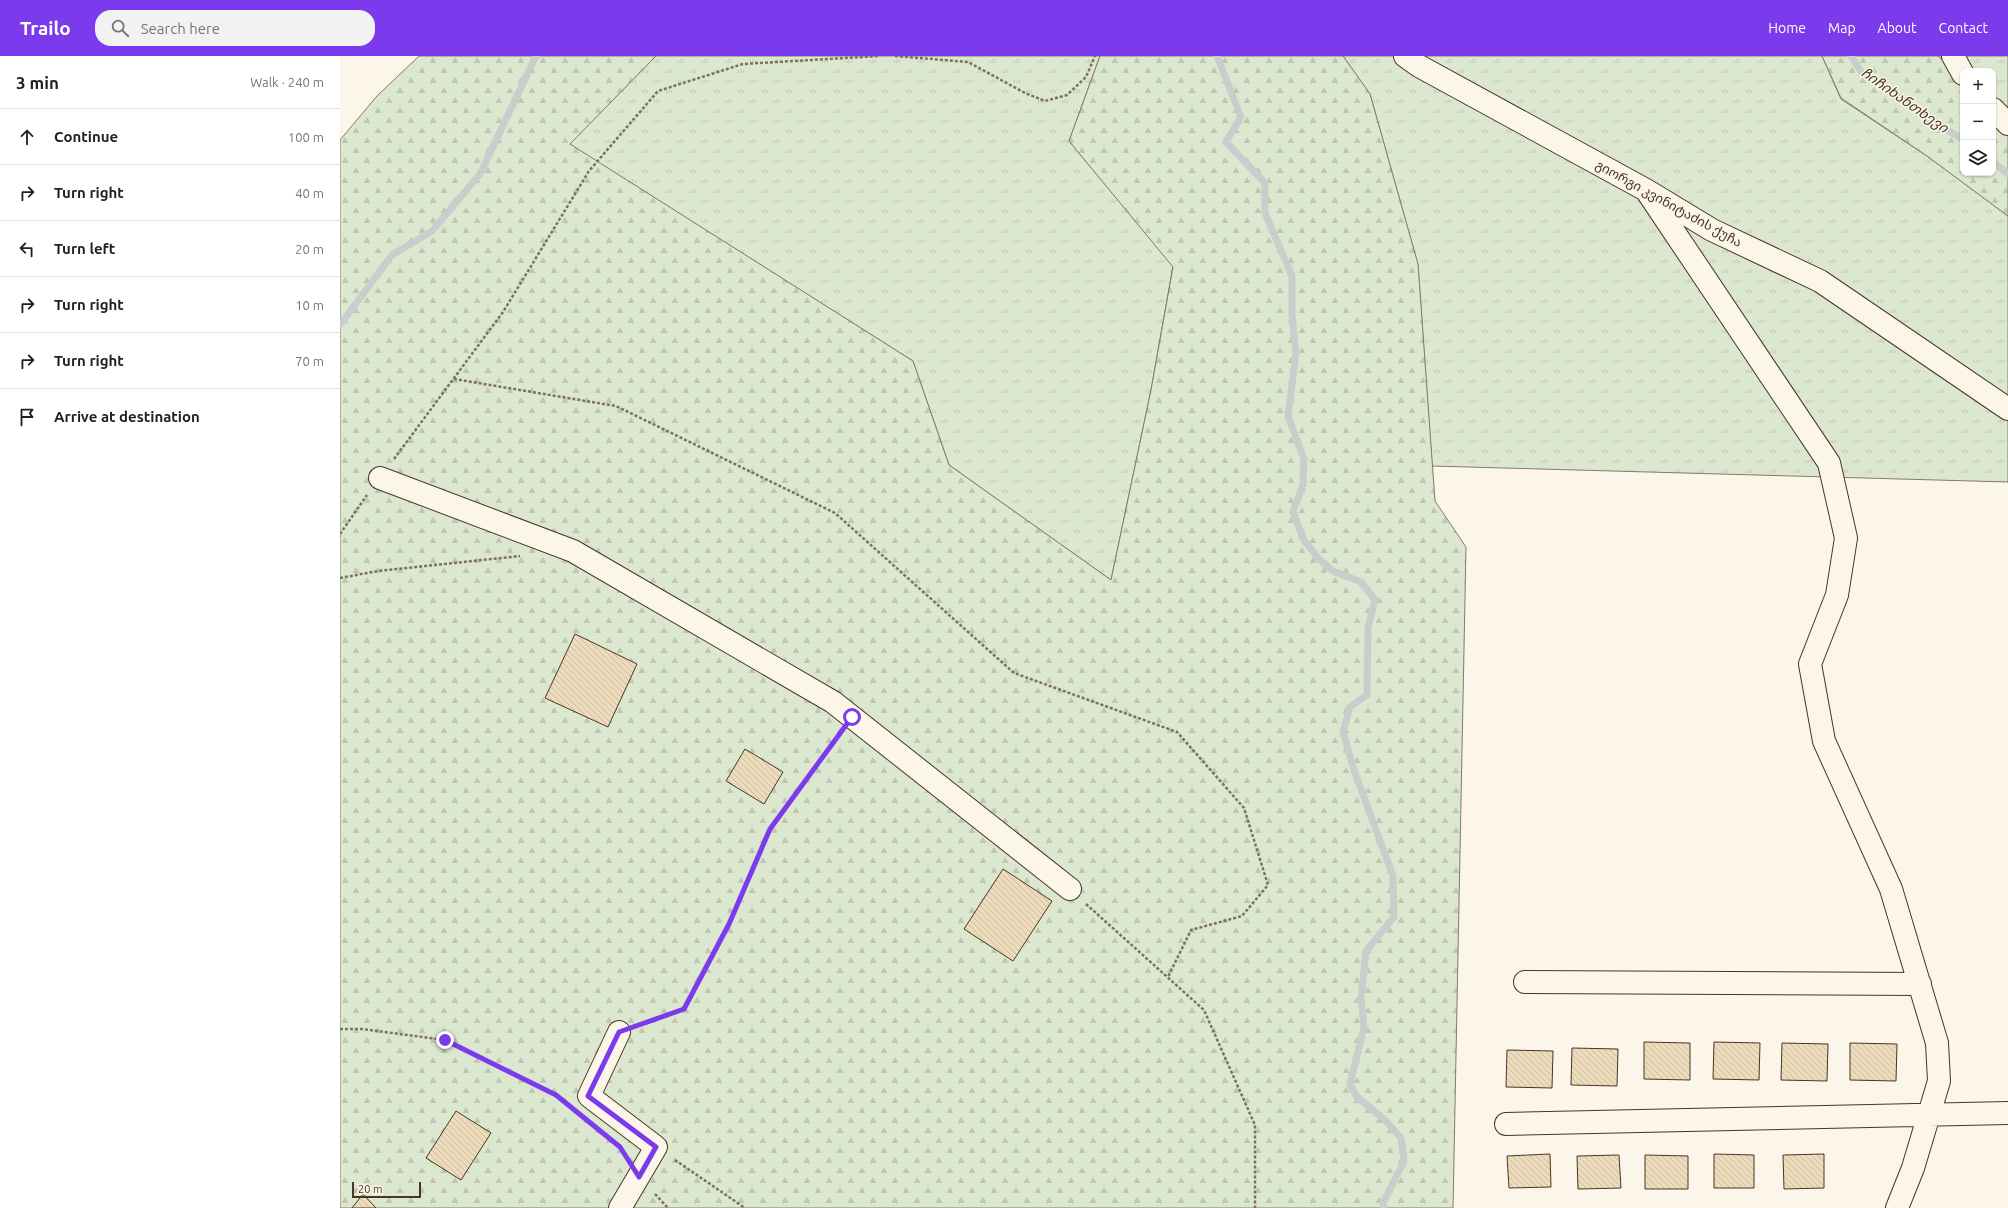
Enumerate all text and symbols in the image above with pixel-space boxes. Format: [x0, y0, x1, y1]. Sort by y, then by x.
search box [95, 10, 375, 46]
text: Trailo [20, 17, 71, 39]
icon: search [109, 17, 131, 39]
text: Search here [141, 20, 220, 37]
text: Home [1768, 20, 1806, 36]
text: Map [1828, 20, 1856, 36]
text: About [1878, 20, 1917, 36]
text: Contact [1939, 20, 1988, 36]
water label: ჩიჩიხანთხევი [1858, 64, 1952, 137]
map controls [1960, 68, 1996, 176]
button: + [1960, 68, 1996, 104]
text: 3 min [16, 73, 59, 92]
text: Walk · 240 m [250, 75, 324, 89]
button: − [1960, 104, 1996, 140]
icon: ahead [16, 126, 38, 148]
text: Continue [54, 128, 118, 145]
text: 100 m [288, 130, 324, 144]
button: layers [1960, 140, 1996, 176]
street label: გიორგი კვინიტაძის ქუჩა [1593, 157, 1744, 250]
icon: right [16, 182, 38, 204]
text: Turn right [54, 184, 124, 201]
text: 40 m [295, 186, 324, 200]
icon: left [16, 238, 38, 260]
text: Turn left [54, 240, 115, 257]
text: 20 m [295, 242, 324, 256]
icon: right [16, 294, 38, 316]
text: Turn right [54, 296, 124, 313]
text: 10 m [295, 298, 324, 312]
icon: right [16, 350, 38, 372]
text: Turn right [54, 352, 124, 369]
text: 70 m [295, 354, 324, 368]
icon: arrive [16, 406, 38, 428]
text: Arrive at destination [54, 408, 200, 425]
route start [843, 708, 861, 726]
route end [436, 1031, 454, 1049]
scale bar [352, 1180, 421, 1199]
text: 20 m [358, 1183, 382, 1195]

